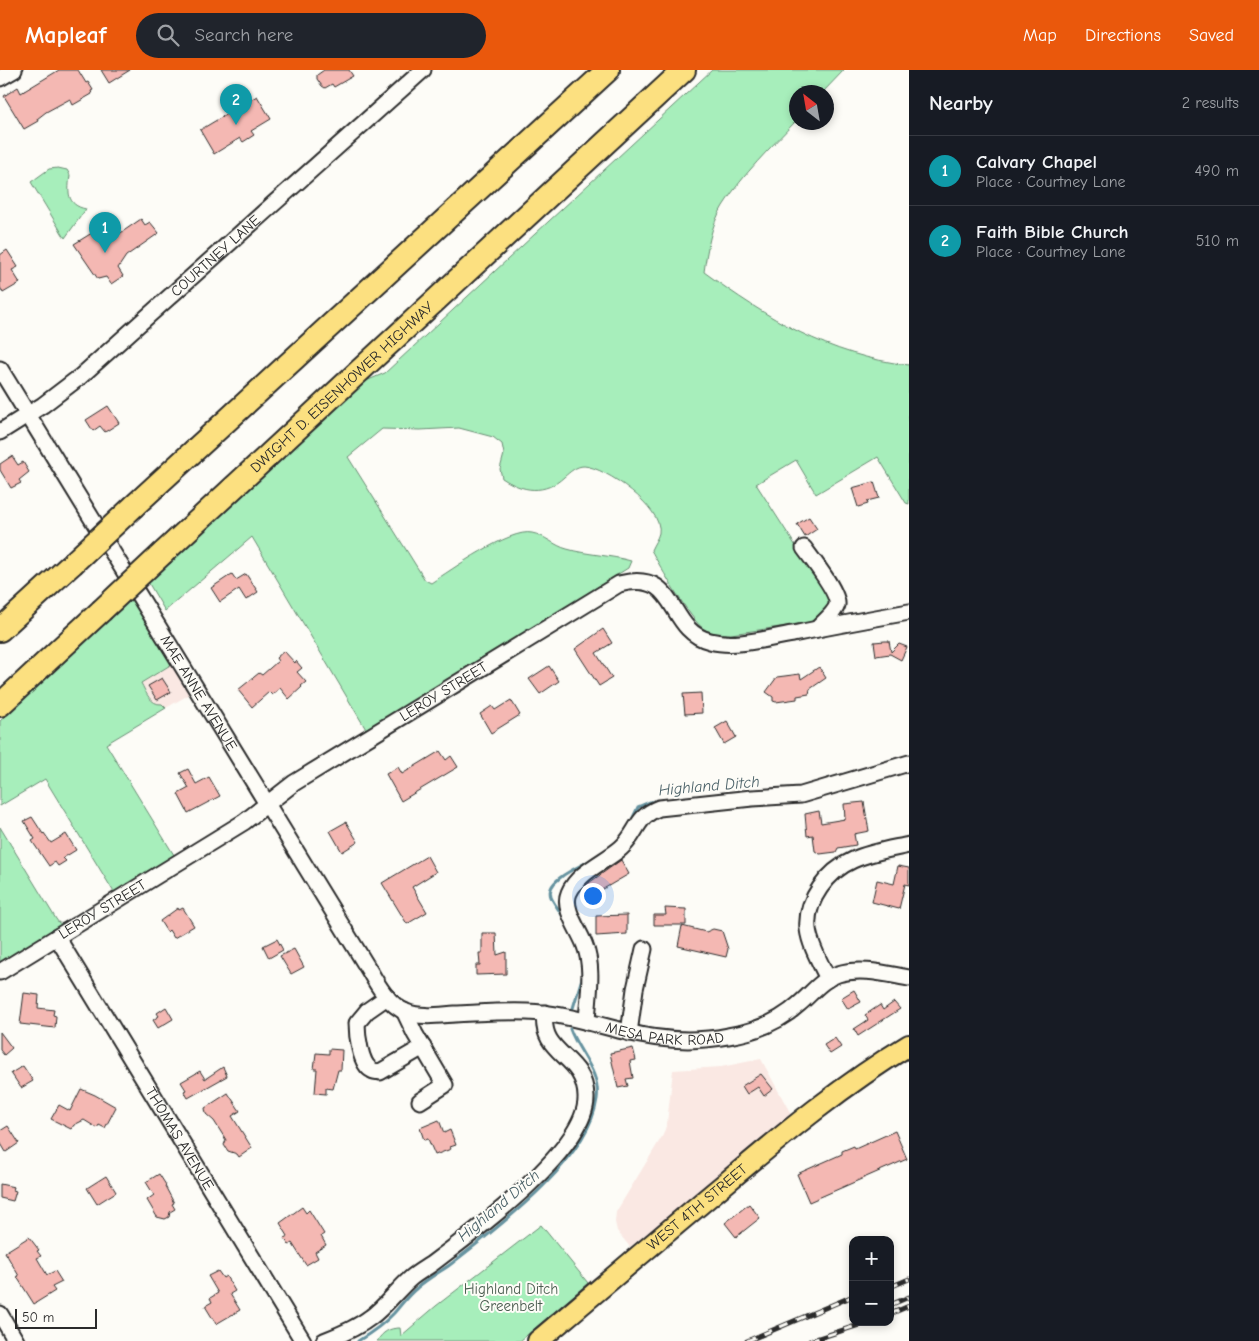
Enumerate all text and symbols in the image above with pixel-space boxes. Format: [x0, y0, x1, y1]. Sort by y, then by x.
search box [136, 13, 486, 58]
text: Mapleaf [25, 21, 106, 49]
icon: search [154, 21, 182, 49]
text: Search here [194, 24, 293, 46]
text: Map [1023, 25, 1057, 46]
text: Directions [1085, 25, 1161, 46]
text: Saved [1189, 25, 1234, 46]
pin: 2 [220, 84, 252, 125]
north arrow [789, 85, 834, 130]
text: Nearby [929, 91, 993, 115]
text: 2 results [1182, 94, 1239, 112]
text: Calvary Chapel [976, 151, 1097, 173]
text: 1 [942, 162, 948, 180]
text: 490 m [1194, 162, 1239, 180]
text: Place · Courtney Lane [976, 173, 1126, 191]
street label: COURTNEY LANE [167, 211, 264, 300]
pin: 1 [89, 212, 121, 253]
text: Faith Bible Church [976, 221, 1128, 243]
text: 2 [941, 232, 949, 250]
text: 510 m [1196, 232, 1239, 250]
text: Place · Courtney Lane [976, 243, 1126, 261]
street label: DWIGHT D. EISENHOWER HIGHWAY [247, 298, 437, 476]
street label: MAE ANNE AVENUE [157, 632, 241, 754]
street label: LEROY STREET [396, 658, 491, 725]
water label: Highland Ditch [658, 773, 760, 799]
street label: LEROY STREET [55, 875, 150, 943]
your location [580, 883, 606, 909]
street label: MESA PARK ROAD [604, 1018, 725, 1049]
street label: THOMAS AVENUE [142, 1084, 218, 1193]
street label: WEST 4TH STREET [643, 1160, 751, 1254]
water label: Highland Ditch [454, 1166, 543, 1245]
map controls [849, 1236, 894, 1326]
button: + [849, 1236, 894, 1281]
park label: Highland Ditch Greenbelt [464, 1280, 558, 1315]
button: − [849, 1281, 894, 1326]
scale bar [15, 1306, 98, 1329]
text: 50 m [22, 1309, 54, 1326]

